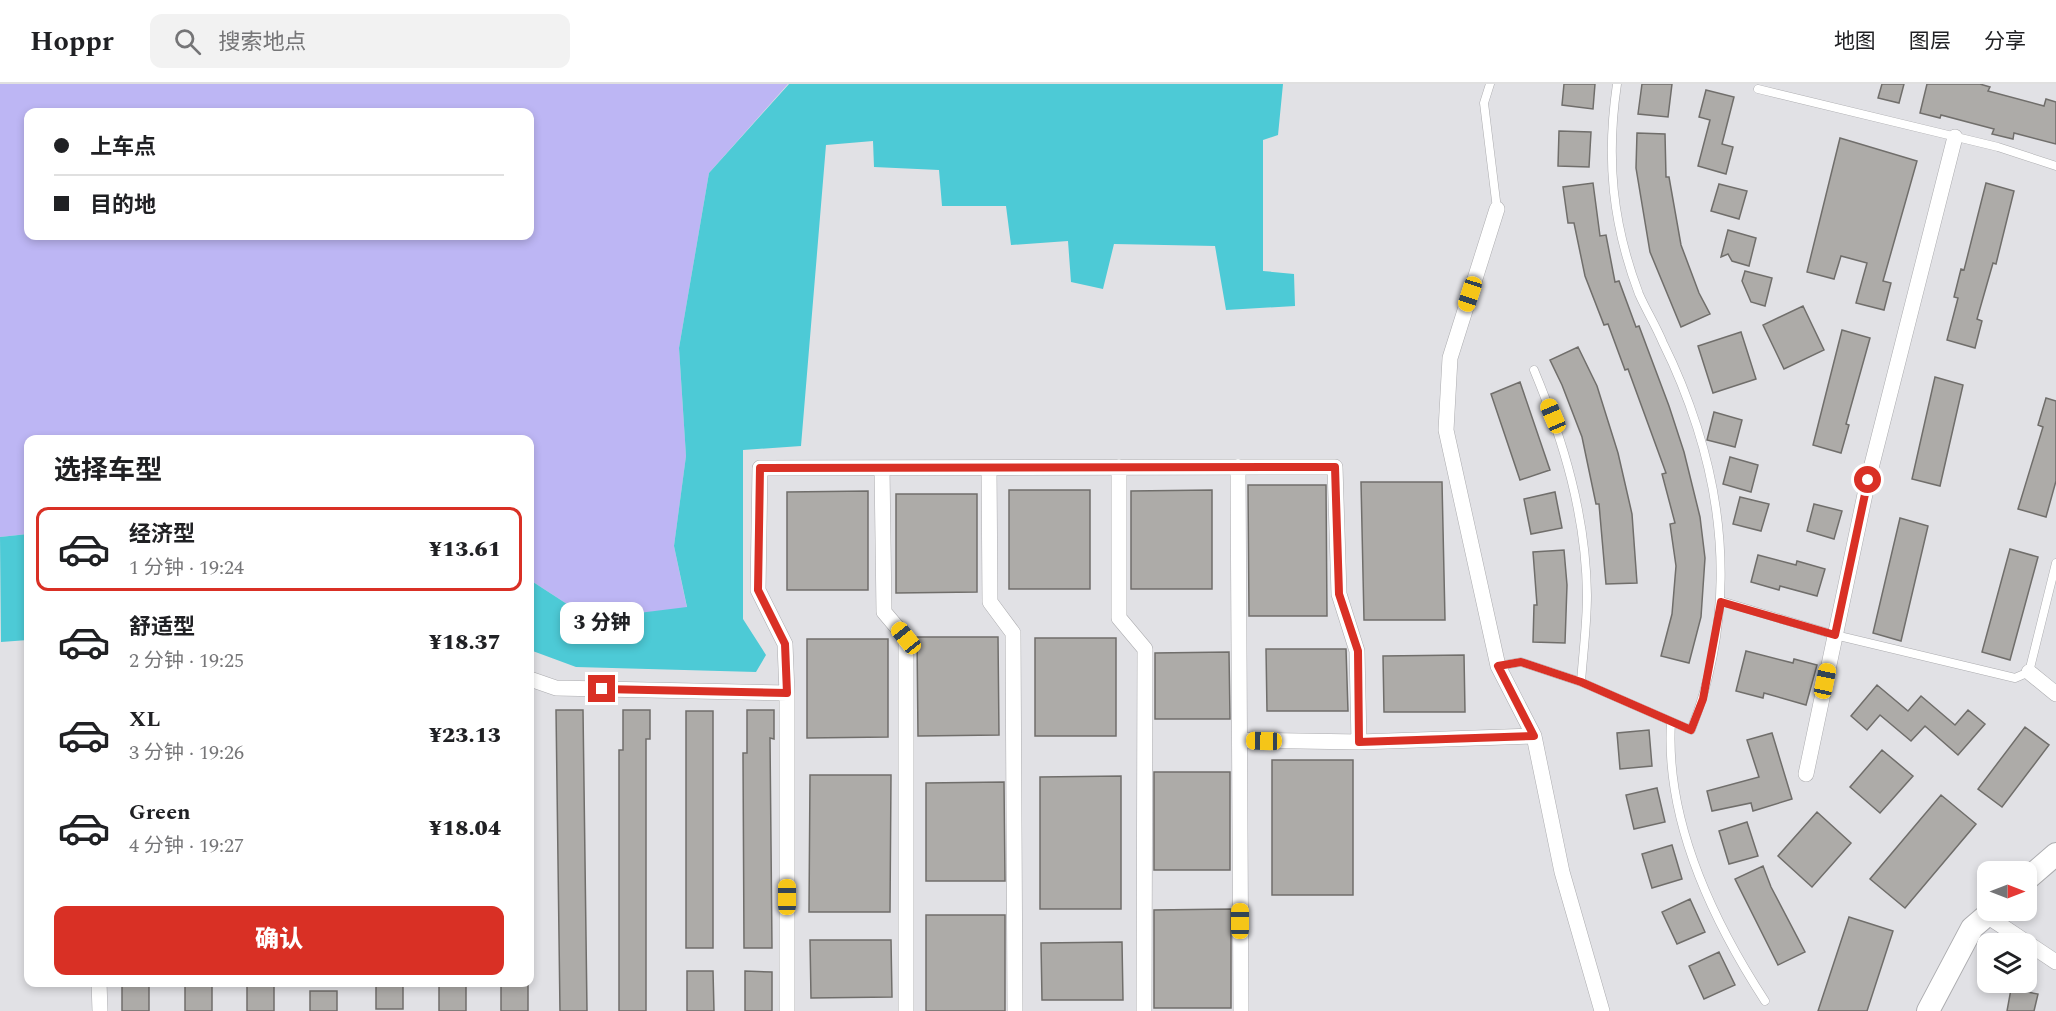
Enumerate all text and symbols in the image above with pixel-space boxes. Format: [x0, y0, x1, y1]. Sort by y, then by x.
search box [150, 14, 570, 68]
text: Hoppr [30, 20, 114, 63]
icon: search [171, 25, 204, 58]
text: 搜索地点 [219, 26, 307, 59]
text: 地图 [1834, 26, 1876, 58]
text: 图层 [1909, 26, 1951, 58]
text: 分享 [1984, 26, 2026, 58]
text: 上车点 [90, 131, 156, 164]
text: 目的地 [90, 189, 156, 222]
car [1456, 274, 1484, 314]
car [1538, 396, 1568, 436]
text: 选择车型 [54, 450, 162, 492]
route start [1854, 466, 1881, 493]
text: 经济型 [129, 518, 195, 551]
icon: car [57, 522, 111, 576]
text: ¥13.61 [429, 533, 501, 566]
text: 1 分钟 · 19:24 [129, 553, 244, 583]
callout: 3 分钟 [560, 602, 644, 644]
text: 3 分钟 [574, 608, 631, 638]
text: 舒适型 [129, 611, 195, 644]
icon: car [57, 615, 111, 669]
car [888, 618, 924, 658]
text: ¥18.37 [429, 626, 501, 659]
text: 2 分钟 · 19:25 [129, 646, 244, 676]
car [1812, 662, 1838, 700]
route end [588, 675, 615, 702]
text: XL [129, 703, 160, 736]
icon: car [57, 708, 111, 762]
text: ¥23.13 [429, 719, 501, 752]
car [1246, 732, 1282, 750]
text: 3 分钟 · 19:26 [129, 738, 244, 768]
text: Green [129, 796, 191, 829]
icon: car [57, 801, 111, 855]
text: ¥18.04 [429, 812, 501, 845]
text: 4 分钟 · 19:27 [129, 831, 244, 861]
north arrow [1977, 861, 2037, 921]
map controls [1977, 861, 2037, 993]
car [778, 879, 796, 915]
car [1231, 903, 1249, 939]
button: 确认 [54, 906, 504, 975]
button: layers [1977, 933, 2037, 993]

